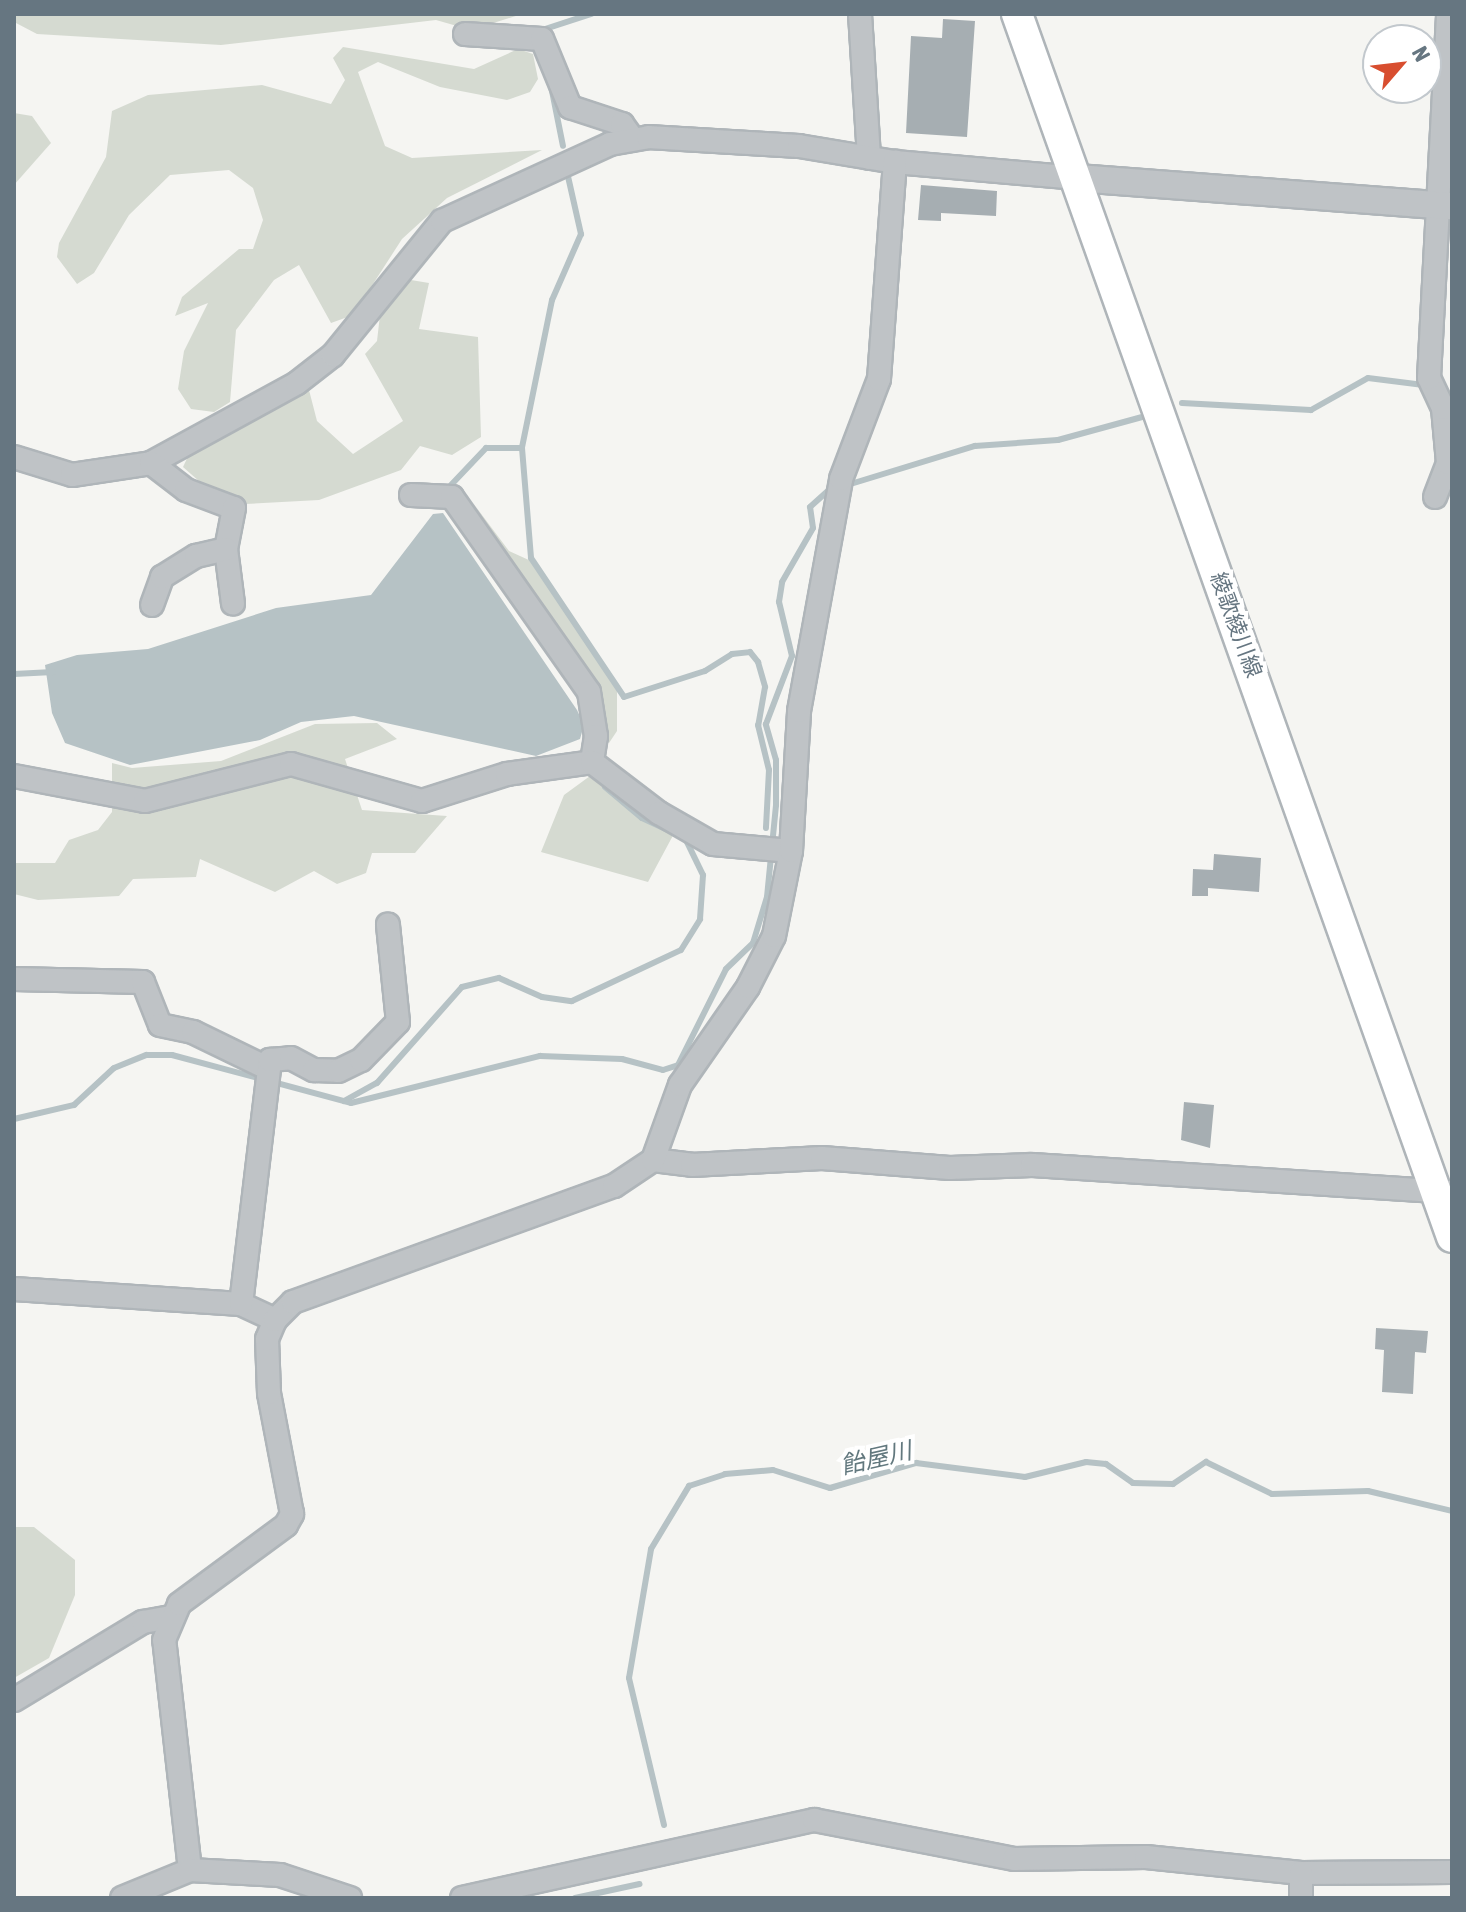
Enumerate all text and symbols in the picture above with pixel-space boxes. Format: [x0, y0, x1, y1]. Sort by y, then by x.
north arrow [1362, 24, 1442, 104]
text: N [1407, 42, 1436, 66]
street label: 綾歌綾川線 [1205, 569, 1267, 681]
water label: 飴屋川 [838, 1436, 914, 1480]

